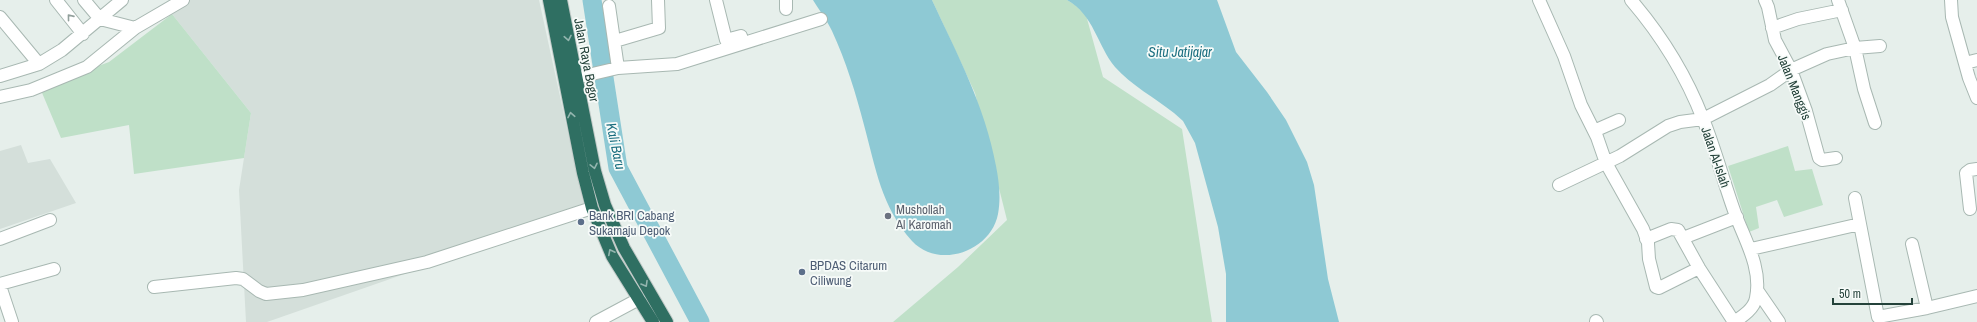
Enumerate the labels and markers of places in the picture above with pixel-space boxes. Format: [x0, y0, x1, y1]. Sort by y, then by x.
place label: Mushollah Al Karomah [895, 201, 952, 233]
place label: Bank BRI Cabang Sukamaju Depok [589, 207, 674, 239]
marker: Mushollah Al Karomah [883, 211, 893, 221]
marker: Bank BRI Cabang Sukamaju Depok [576, 217, 586, 227]
place label: BPDAS Citarum Ciliwung [810, 257, 887, 289]
marker: BPDAS Citarum Ciliwung [797, 267, 807, 277]

